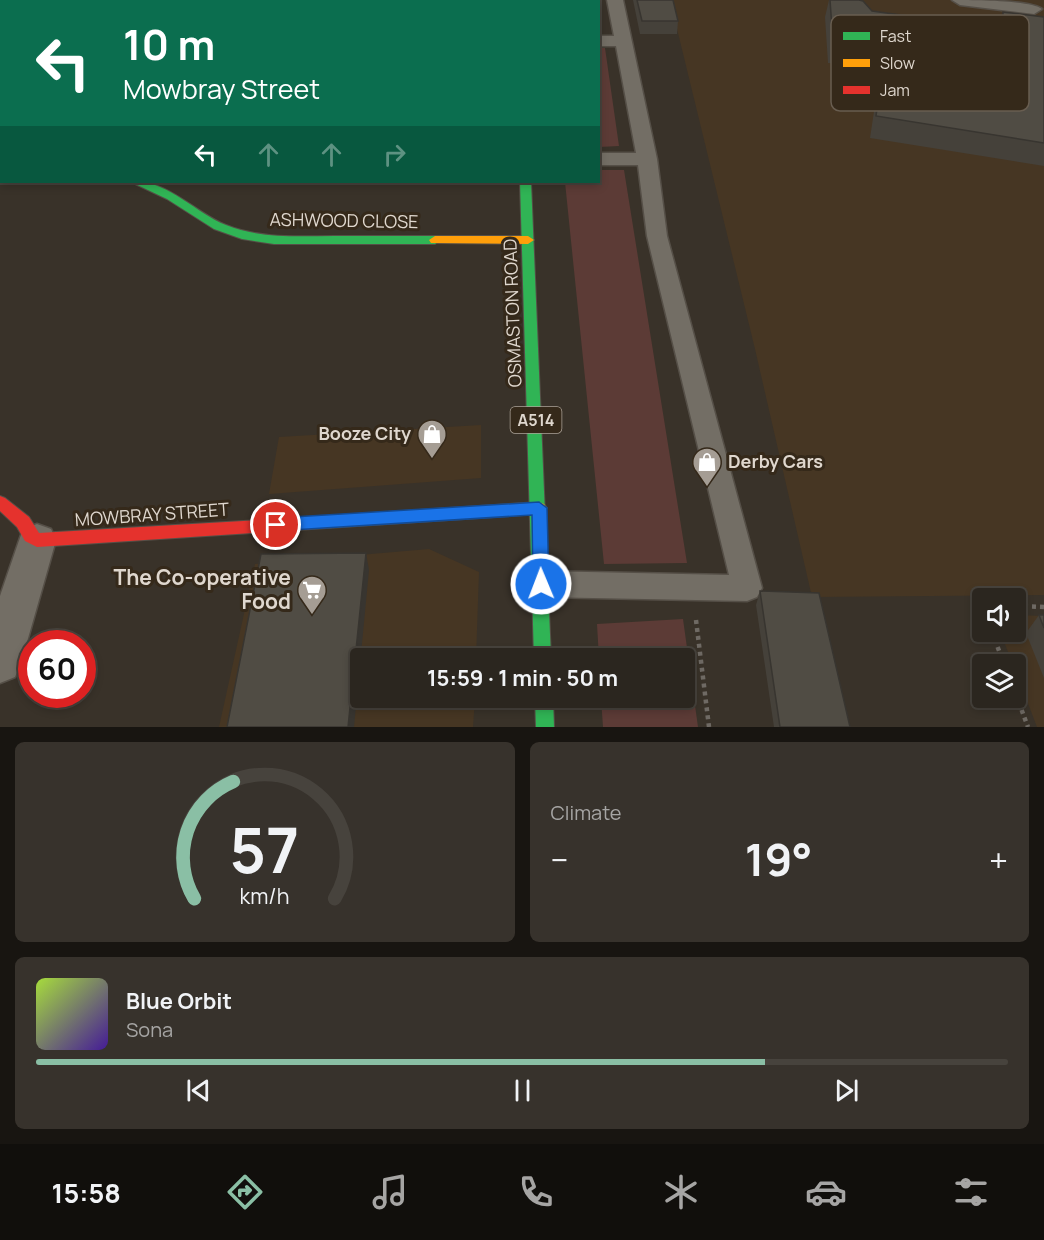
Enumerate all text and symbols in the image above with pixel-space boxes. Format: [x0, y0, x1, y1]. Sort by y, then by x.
text: 10 m [123, 15, 215, 73]
legend [831, 15, 1029, 111]
icon: left [24, 24, 102, 102]
text: Fast [880, 25, 911, 47]
text: Slow [880, 52, 915, 74]
text: Mowbray Street [123, 70, 320, 107]
text: Jam [880, 79, 910, 101]
icon: left [189, 138, 222, 171]
icon: ahead [252, 138, 285, 171]
icon: ahead [315, 138, 348, 171]
icon: right [378, 138, 411, 171]
street label: ASHWOOD CLOSE [269, 207, 419, 233]
street label: OSMASTON ROAD [497, 238, 527, 388]
road number: A514 [510, 407, 562, 433]
shop icon: Booze City [416, 418, 448, 460]
place label: Booze City [318, 421, 411, 445]
shop icon: Derby Cars [691, 446, 723, 488]
place label: Derby Cars [728, 449, 823, 473]
street label: MOWBRAY STREET [74, 497, 230, 531]
pin [250, 499, 301, 550]
icon: arrive [259, 508, 292, 541]
position arrow [509, 552, 573, 616]
place label: The Co-operative Food [113, 563, 291, 615]
supermarket icon: The Co-operative Food [296, 574, 328, 616]
map controls [972, 588, 1026, 708]
button: sound [972, 588, 1026, 642]
speed limit sign: 60 [18, 630, 96, 708]
button: layers [972, 654, 1026, 708]
text: 15:59 · 1 min · 50 m [427, 663, 618, 693]
text: Climate [551, 799, 622, 826]
text: 57 [230, 806, 300, 892]
text: 19° [745, 828, 813, 890]
text: − [551, 837, 568, 882]
text: + [989, 837, 1008, 882]
text: km/h [240, 881, 290, 910]
text: Blue Orbit [126, 986, 232, 1016]
text: Sona [126, 1016, 173, 1043]
icon: previous [182, 1074, 215, 1107]
icon: pause [506, 1074, 539, 1107]
icon: next [830, 1074, 863, 1107]
icon: directions [224, 1171, 266, 1213]
icon: music [369, 1171, 411, 1213]
icon: phone [515, 1171, 557, 1213]
icon: climate [660, 1171, 702, 1213]
icon: car [805, 1171, 847, 1213]
icon: filters [950, 1171, 992, 1213]
text: 15:58 [52, 1174, 121, 1211]

